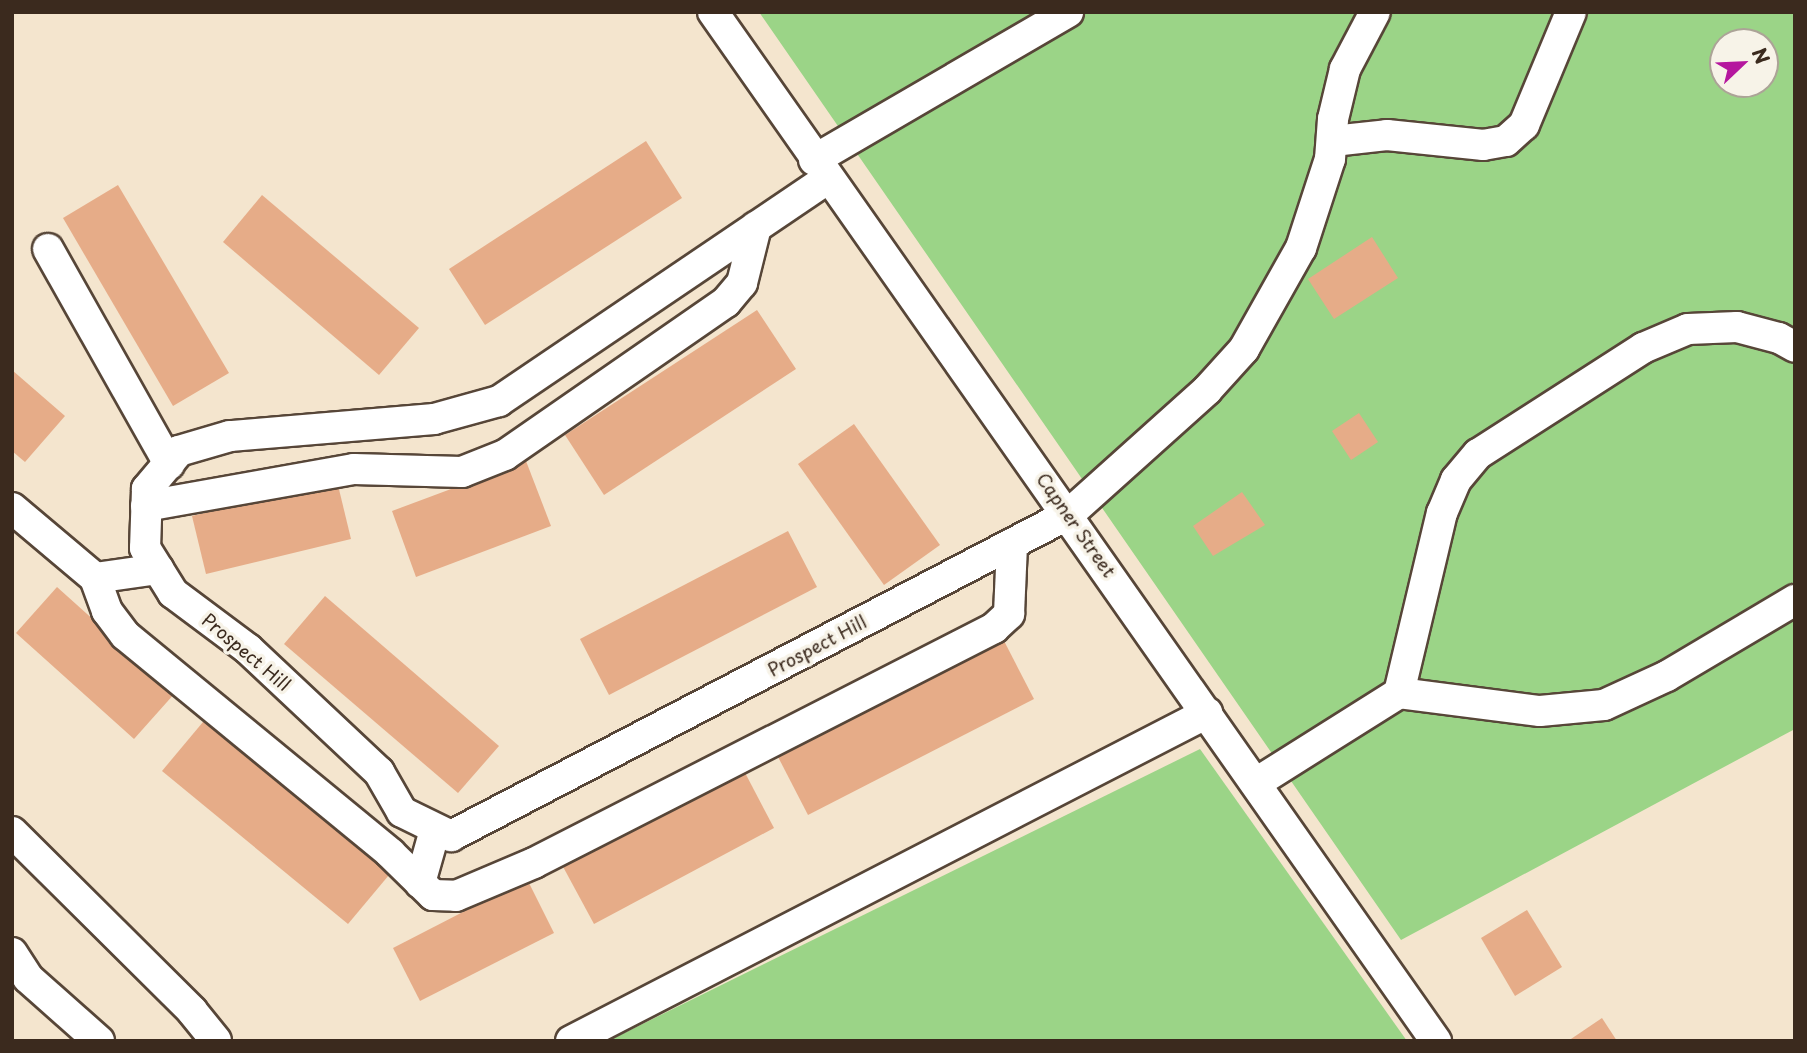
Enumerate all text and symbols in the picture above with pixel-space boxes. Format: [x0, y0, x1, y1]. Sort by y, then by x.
north arrow [1709, 28, 1779, 98]
text: N [1746, 43, 1777, 68]
street label: Capner Street [1032, 468, 1120, 582]
street label: Prospect Hill [197, 609, 295, 695]
street label: Prospect Hill [764, 611, 870, 681]

